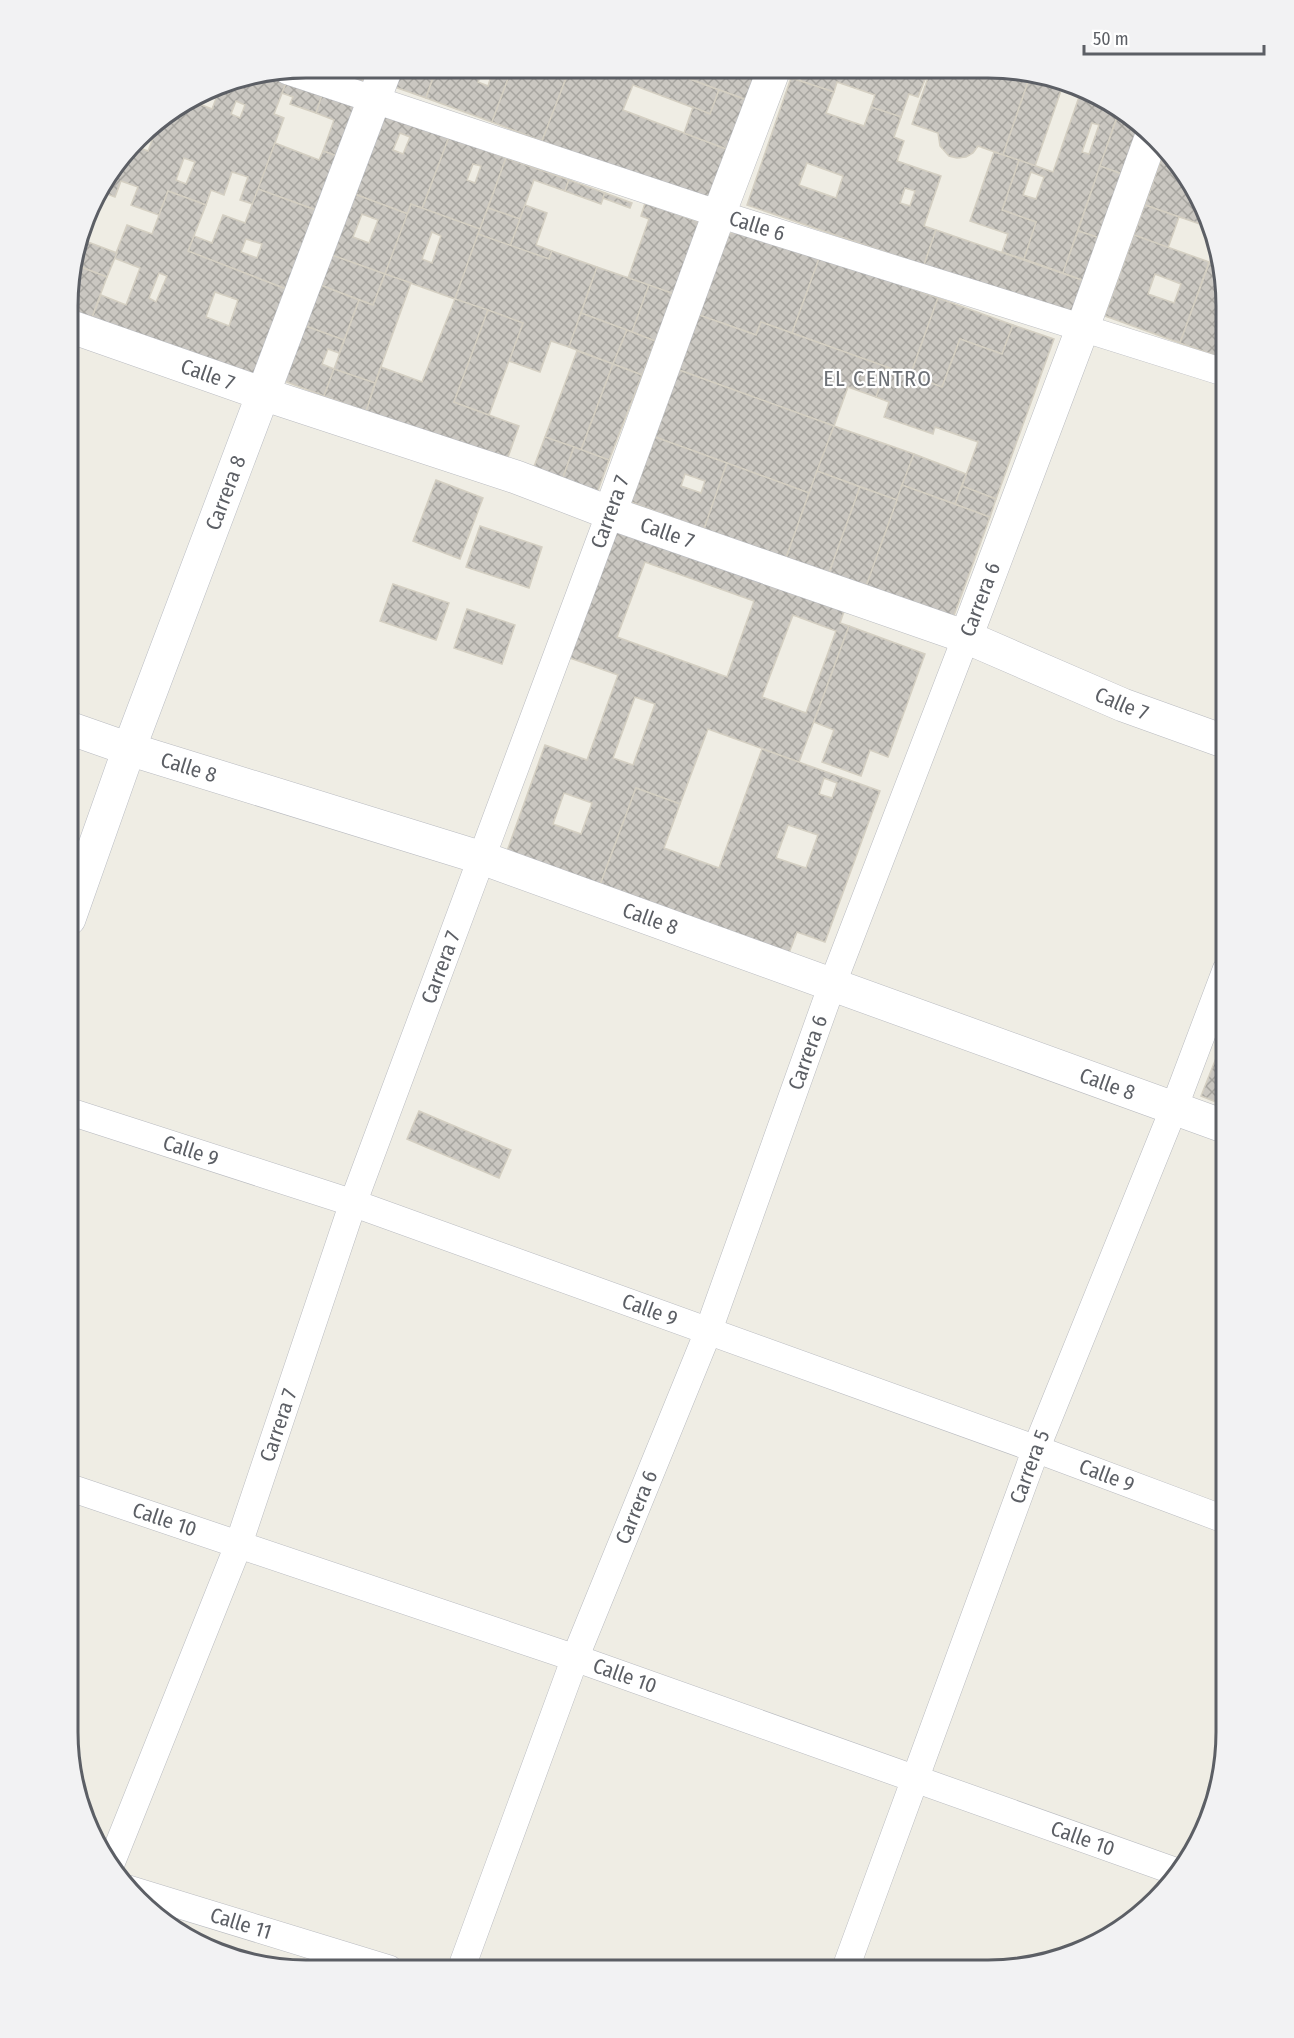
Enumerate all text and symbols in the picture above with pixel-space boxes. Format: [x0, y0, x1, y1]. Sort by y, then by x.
scale bar [1084, 18, 1264, 56]
text: 50 m [1093, 28, 1129, 50]
street label: Calle 6 [726, 205, 788, 247]
street label: Calle 7 [177, 353, 238, 396]
district label: EL CENTRO [823, 365, 933, 392]
street label: Carrera 8 [200, 452, 252, 534]
street label: Carrera 7 [585, 472, 635, 552]
street label: Calle 7 [637, 512, 698, 554]
street label: Carrera 6 [954, 559, 1006, 640]
street label: Calle 7 [1091, 681, 1152, 726]
street label: Calle 8 [157, 747, 220, 788]
street label: Calle 8 [619, 897, 682, 941]
street label: Carrera 7 [415, 927, 466, 1007]
street label: Carrera 6 [783, 1012, 833, 1094]
street label: Calle 8 [1076, 1062, 1139, 1106]
street label: Calle 9 [160, 1129, 222, 1172]
street label: Calle 9 [619, 1288, 681, 1332]
street label: Carrera 7 [254, 1385, 303, 1465]
street label: Carrera 5 [1004, 1426, 1055, 1507]
street label: Calle 9 [1075, 1453, 1138, 1498]
street label: Carrera 6 [610, 1466, 663, 1548]
street label: Calle 10 [129, 1497, 200, 1542]
street label: Calle 10 [589, 1652, 660, 1699]
street label: Calle 10 [1047, 1815, 1118, 1862]
street label: Calle 11 [207, 1902, 275, 1945]

